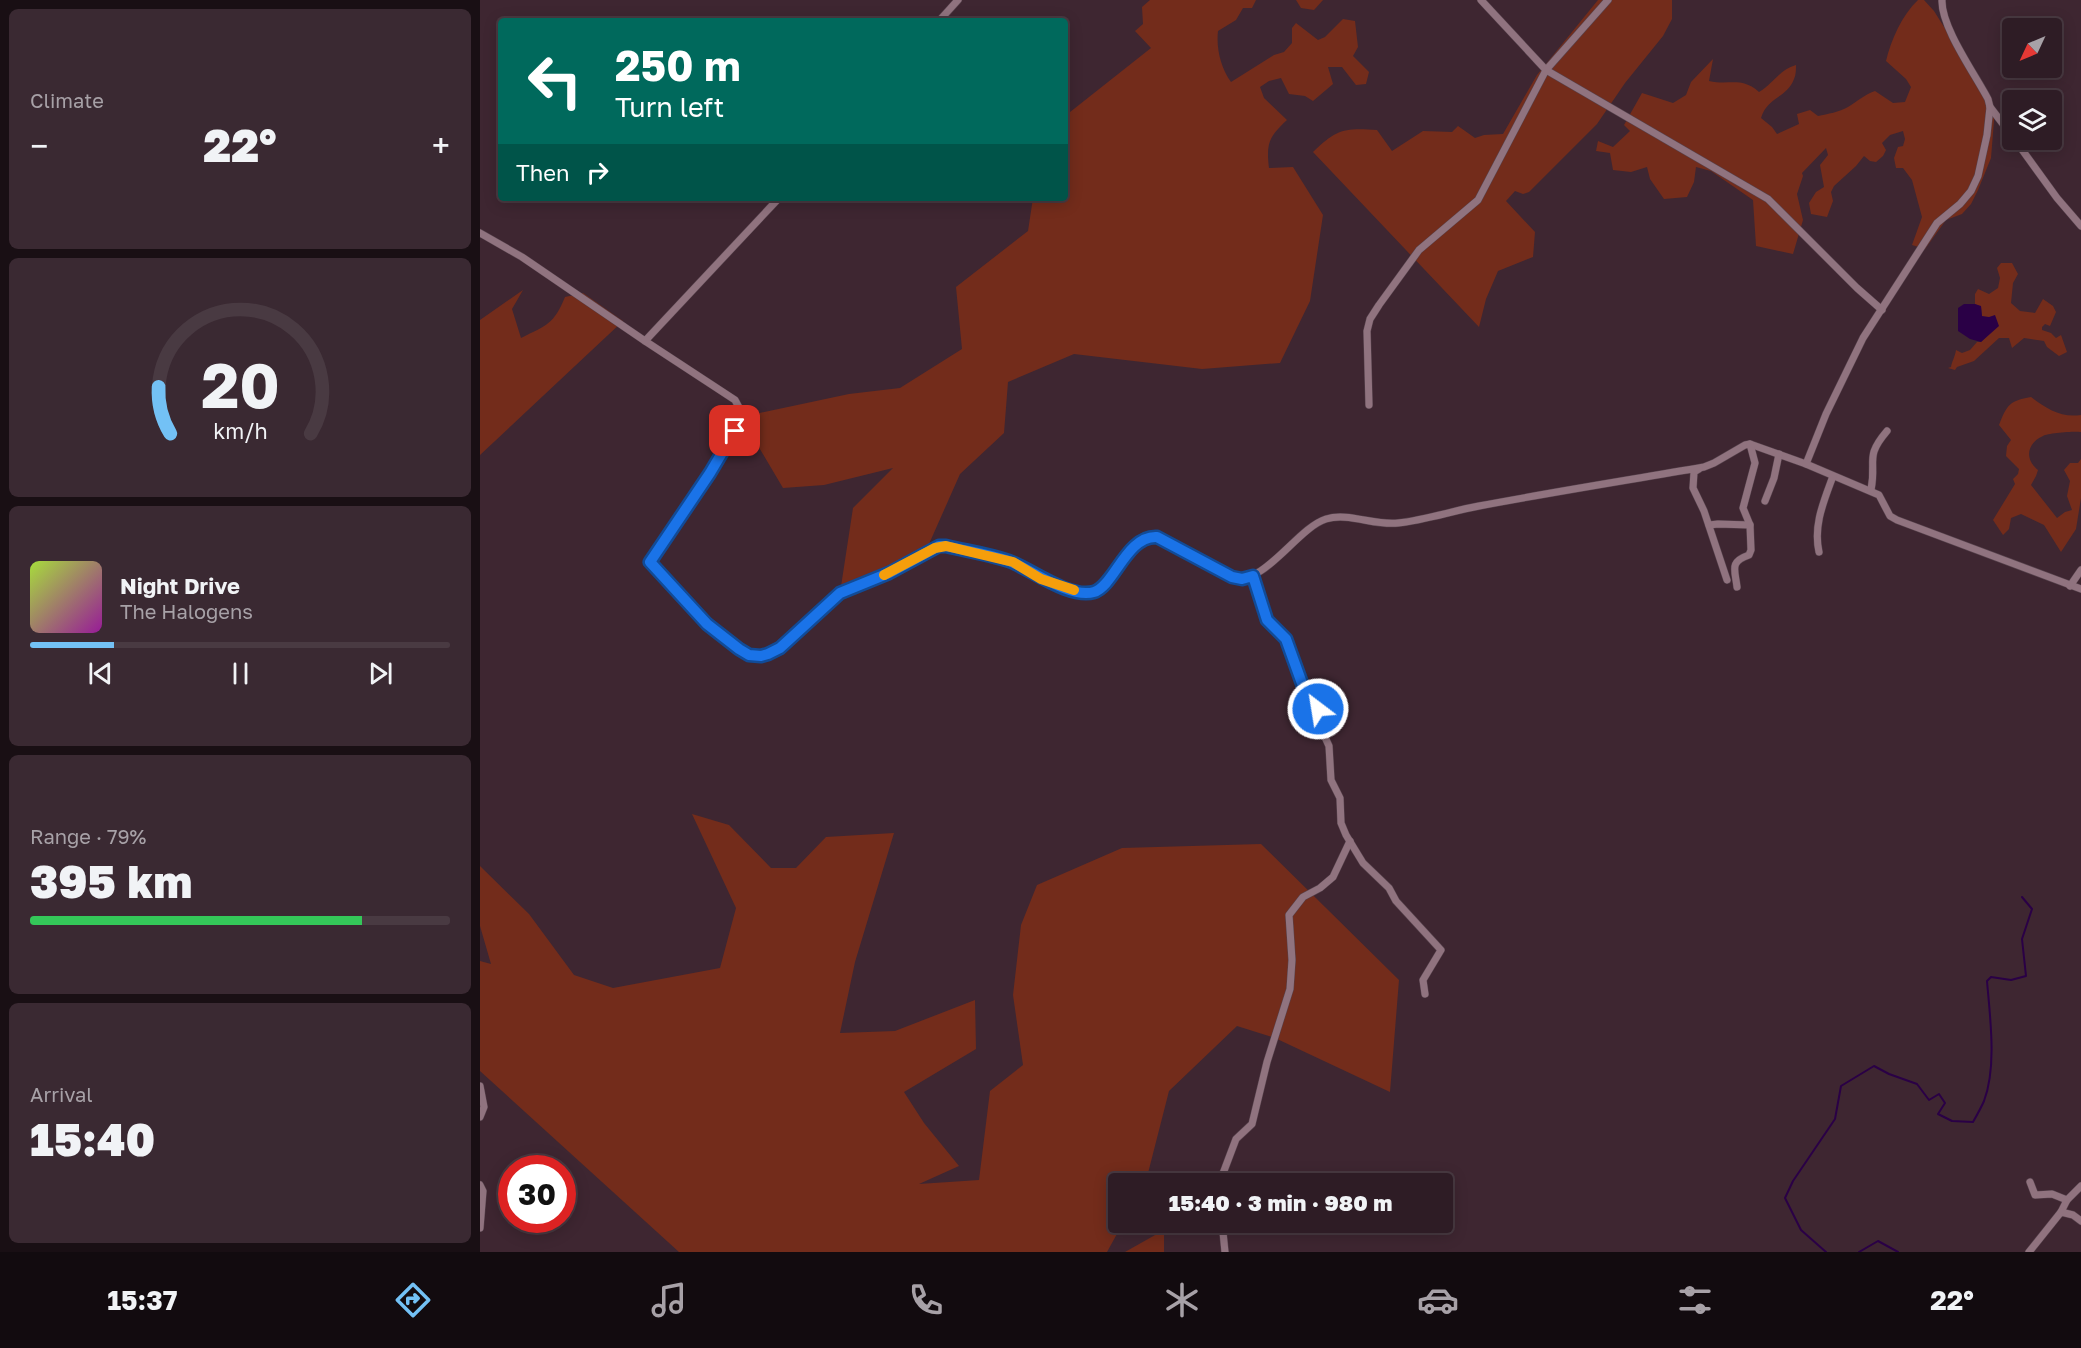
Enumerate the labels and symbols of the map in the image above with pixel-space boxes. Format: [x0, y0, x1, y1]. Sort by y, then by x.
north arrow [2002, 18, 2062, 78]
pin [709, 405, 760, 456]
position arrow [1286, 677, 1350, 741]
speed limit sign: 30 [498, 1155, 576, 1233]

